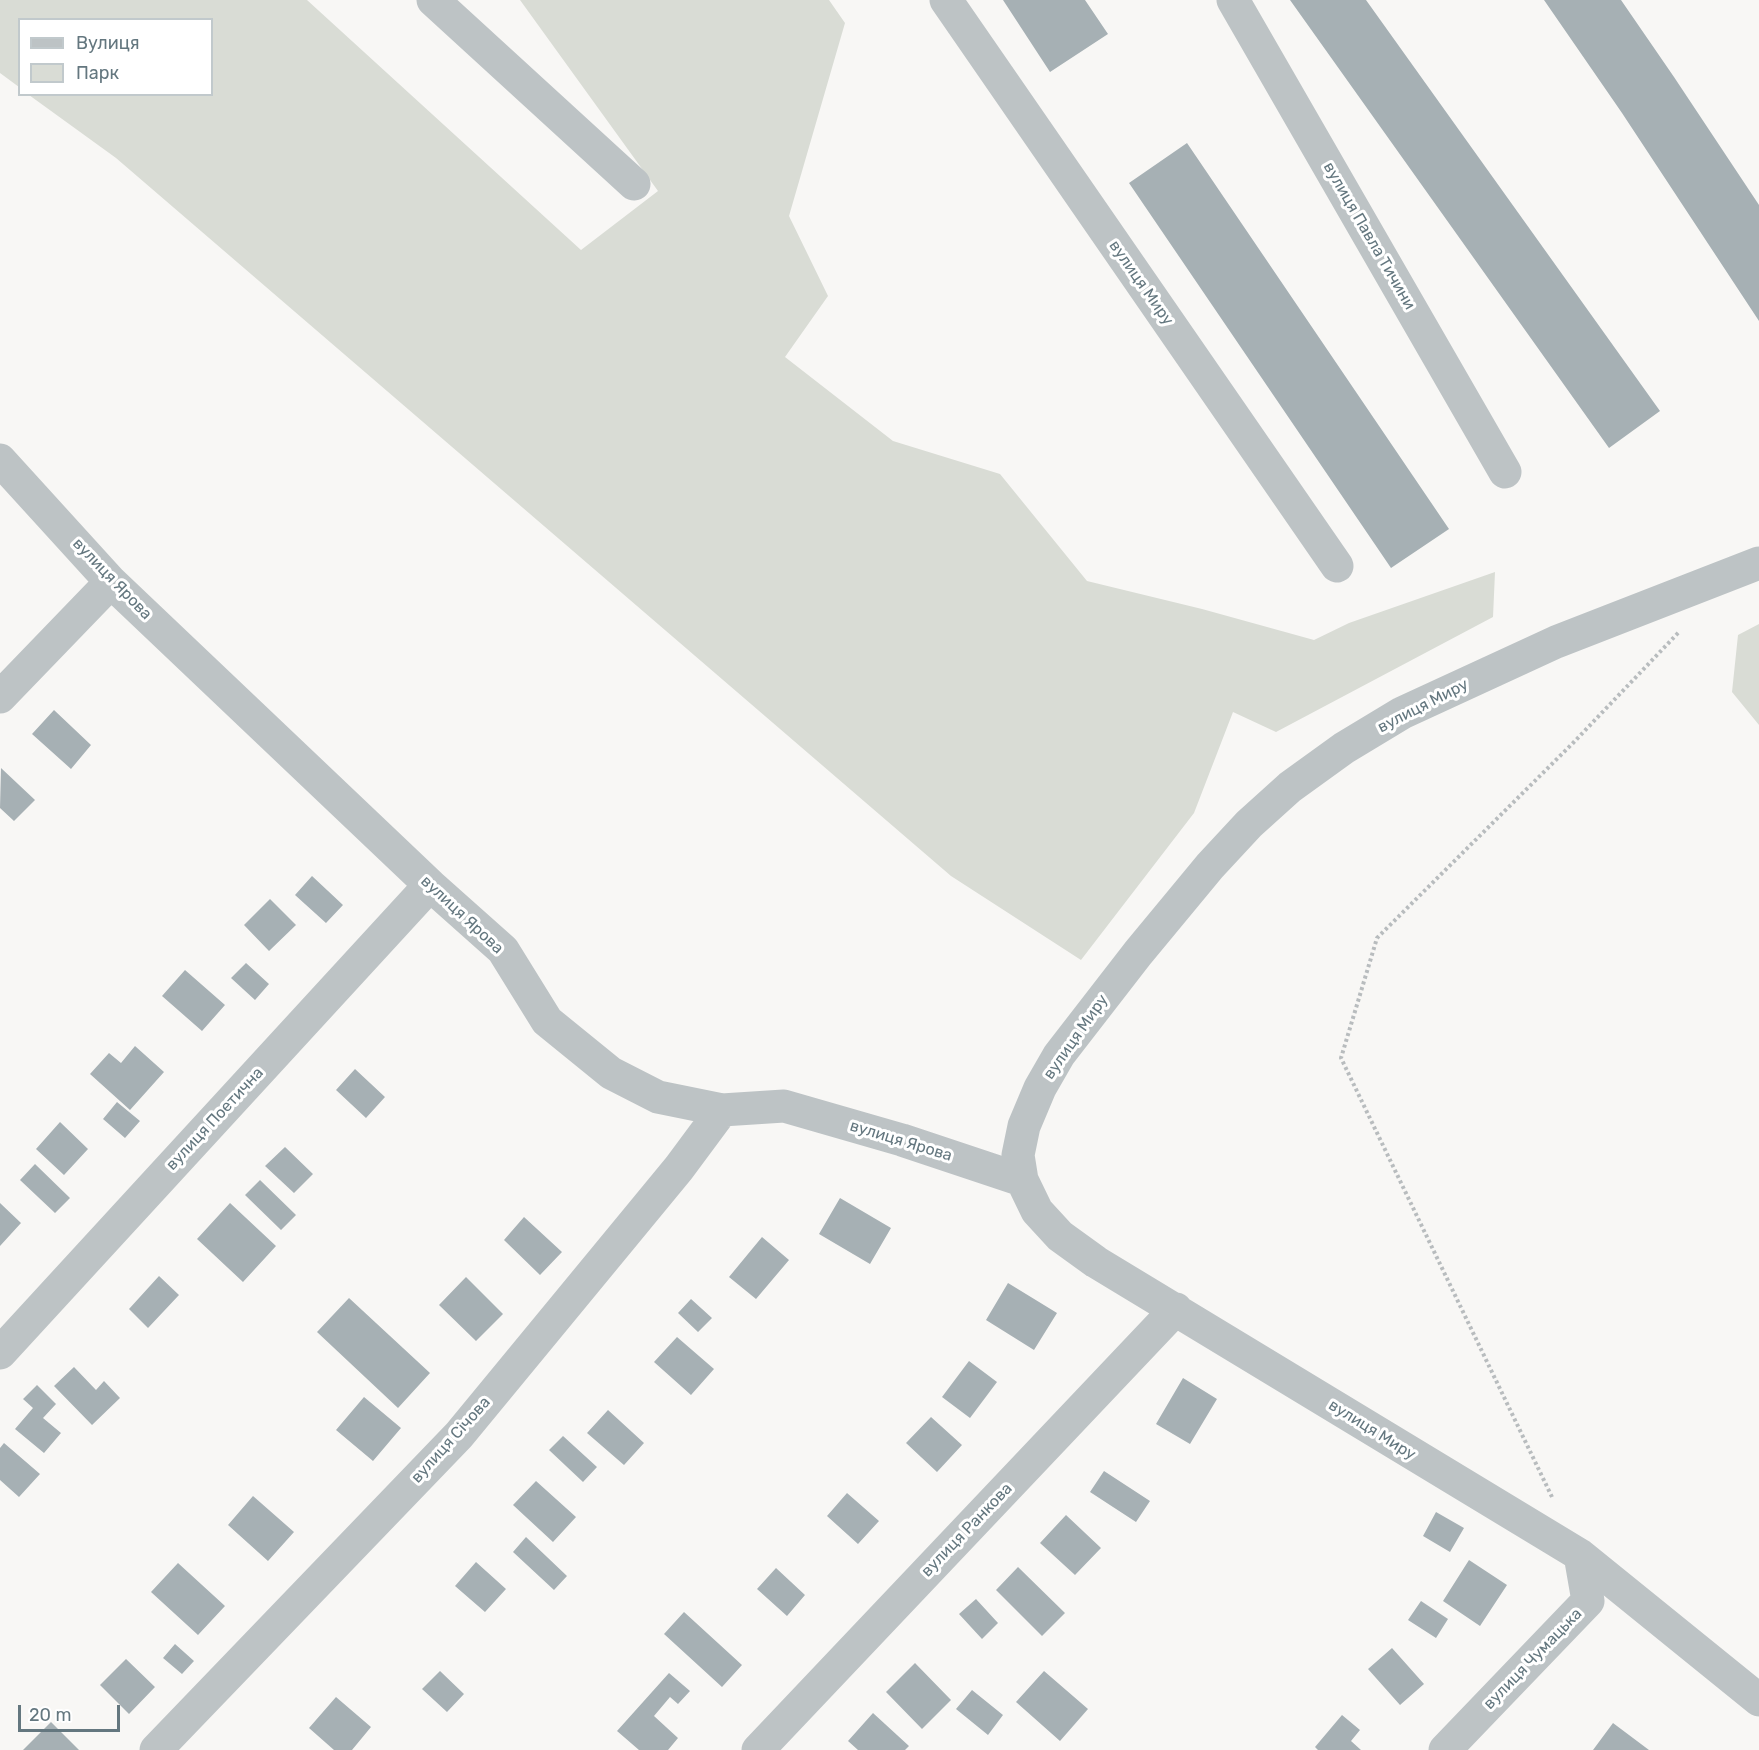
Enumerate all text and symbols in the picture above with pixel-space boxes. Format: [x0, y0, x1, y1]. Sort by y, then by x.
legend [18, 18, 213, 96]
text: Вулиця [76, 32, 140, 54]
text: Парк [76, 62, 119, 84]
street label: вулиця Павла Тичини [1319, 159, 1419, 313]
street label: вулиця Миру [1105, 237, 1177, 329]
street label: вулиця Ярова [68, 534, 156, 624]
street label: вулиця Миру [1374, 675, 1472, 737]
street label: вулиця Ярова [417, 872, 507, 958]
street label: вулиця Миру [1040, 991, 1112, 1083]
street label: вулиця Поетична [162, 1064, 268, 1174]
street label: вулиця Ярова [848, 1116, 954, 1166]
street label: вулиця Січова [407, 1393, 495, 1487]
street label: вулиця Миру [1325, 1396, 1419, 1464]
street label: вулиця Ранкова [917, 1479, 1017, 1581]
street label: вулиця Чумацька [1480, 1604, 1586, 1714]
scale bar [21, 1693, 123, 1731]
text: 20 m [29, 1704, 71, 1726]

